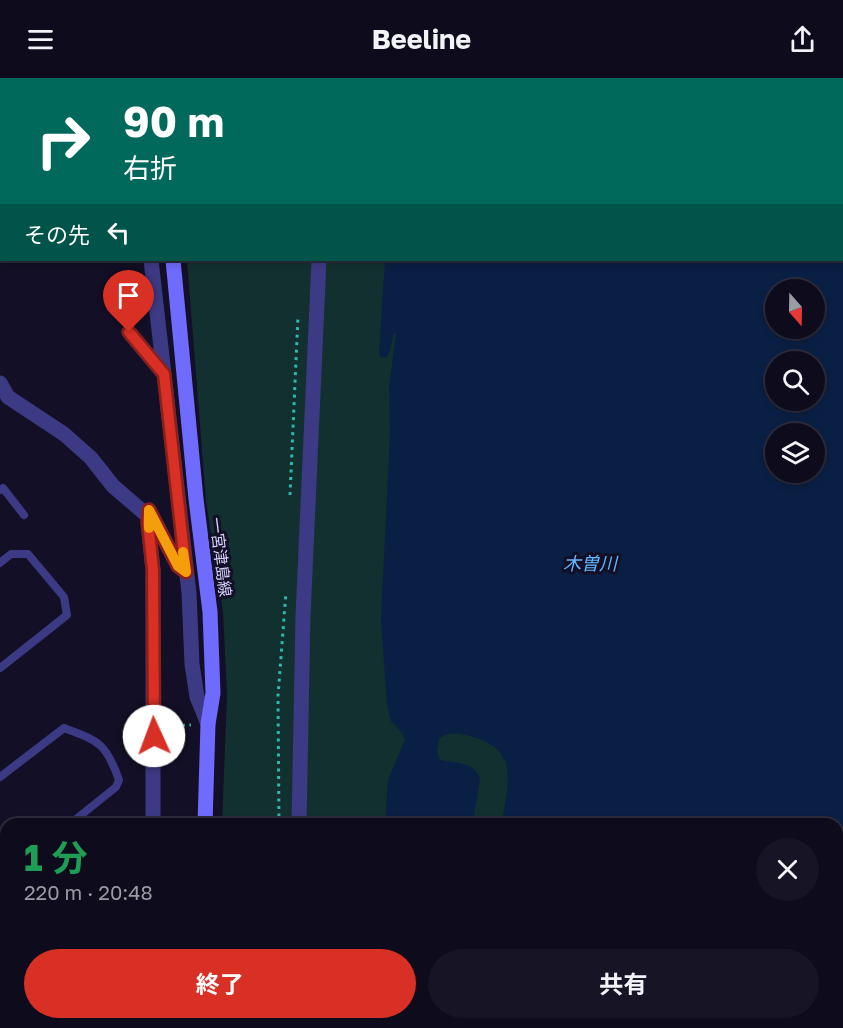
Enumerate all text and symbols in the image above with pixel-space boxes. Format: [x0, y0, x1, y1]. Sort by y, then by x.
icon: menu [24, 23, 57, 56]
text: Beeline [372, 23, 471, 55]
icon: share [786, 23, 819, 56]
text: 90 m [123, 96, 224, 146]
icon: right [24, 102, 102, 180]
text: 右折 [123, 152, 177, 184]
icon: left [102, 216, 135, 249]
text: その先 [24, 221, 90, 248]
pin [103, 270, 154, 332]
icon: arrive [112, 279, 145, 312]
north arrow [765, 279, 825, 339]
map controls [765, 279, 825, 483]
button: search [765, 351, 825, 411]
button: layers [765, 423, 825, 483]
street label: 一宮津島線 [206, 516, 236, 598]
water label: 木曽川 [563, 552, 619, 574]
position arrow [122, 704, 186, 768]
text: 1 分 [24, 836, 88, 879]
button: close [756, 838, 819, 901]
text: 220 m · 20:48 [24, 880, 153, 904]
button: 終了 [24, 949, 416, 1018]
button: 共有 [428, 949, 819, 1018]

